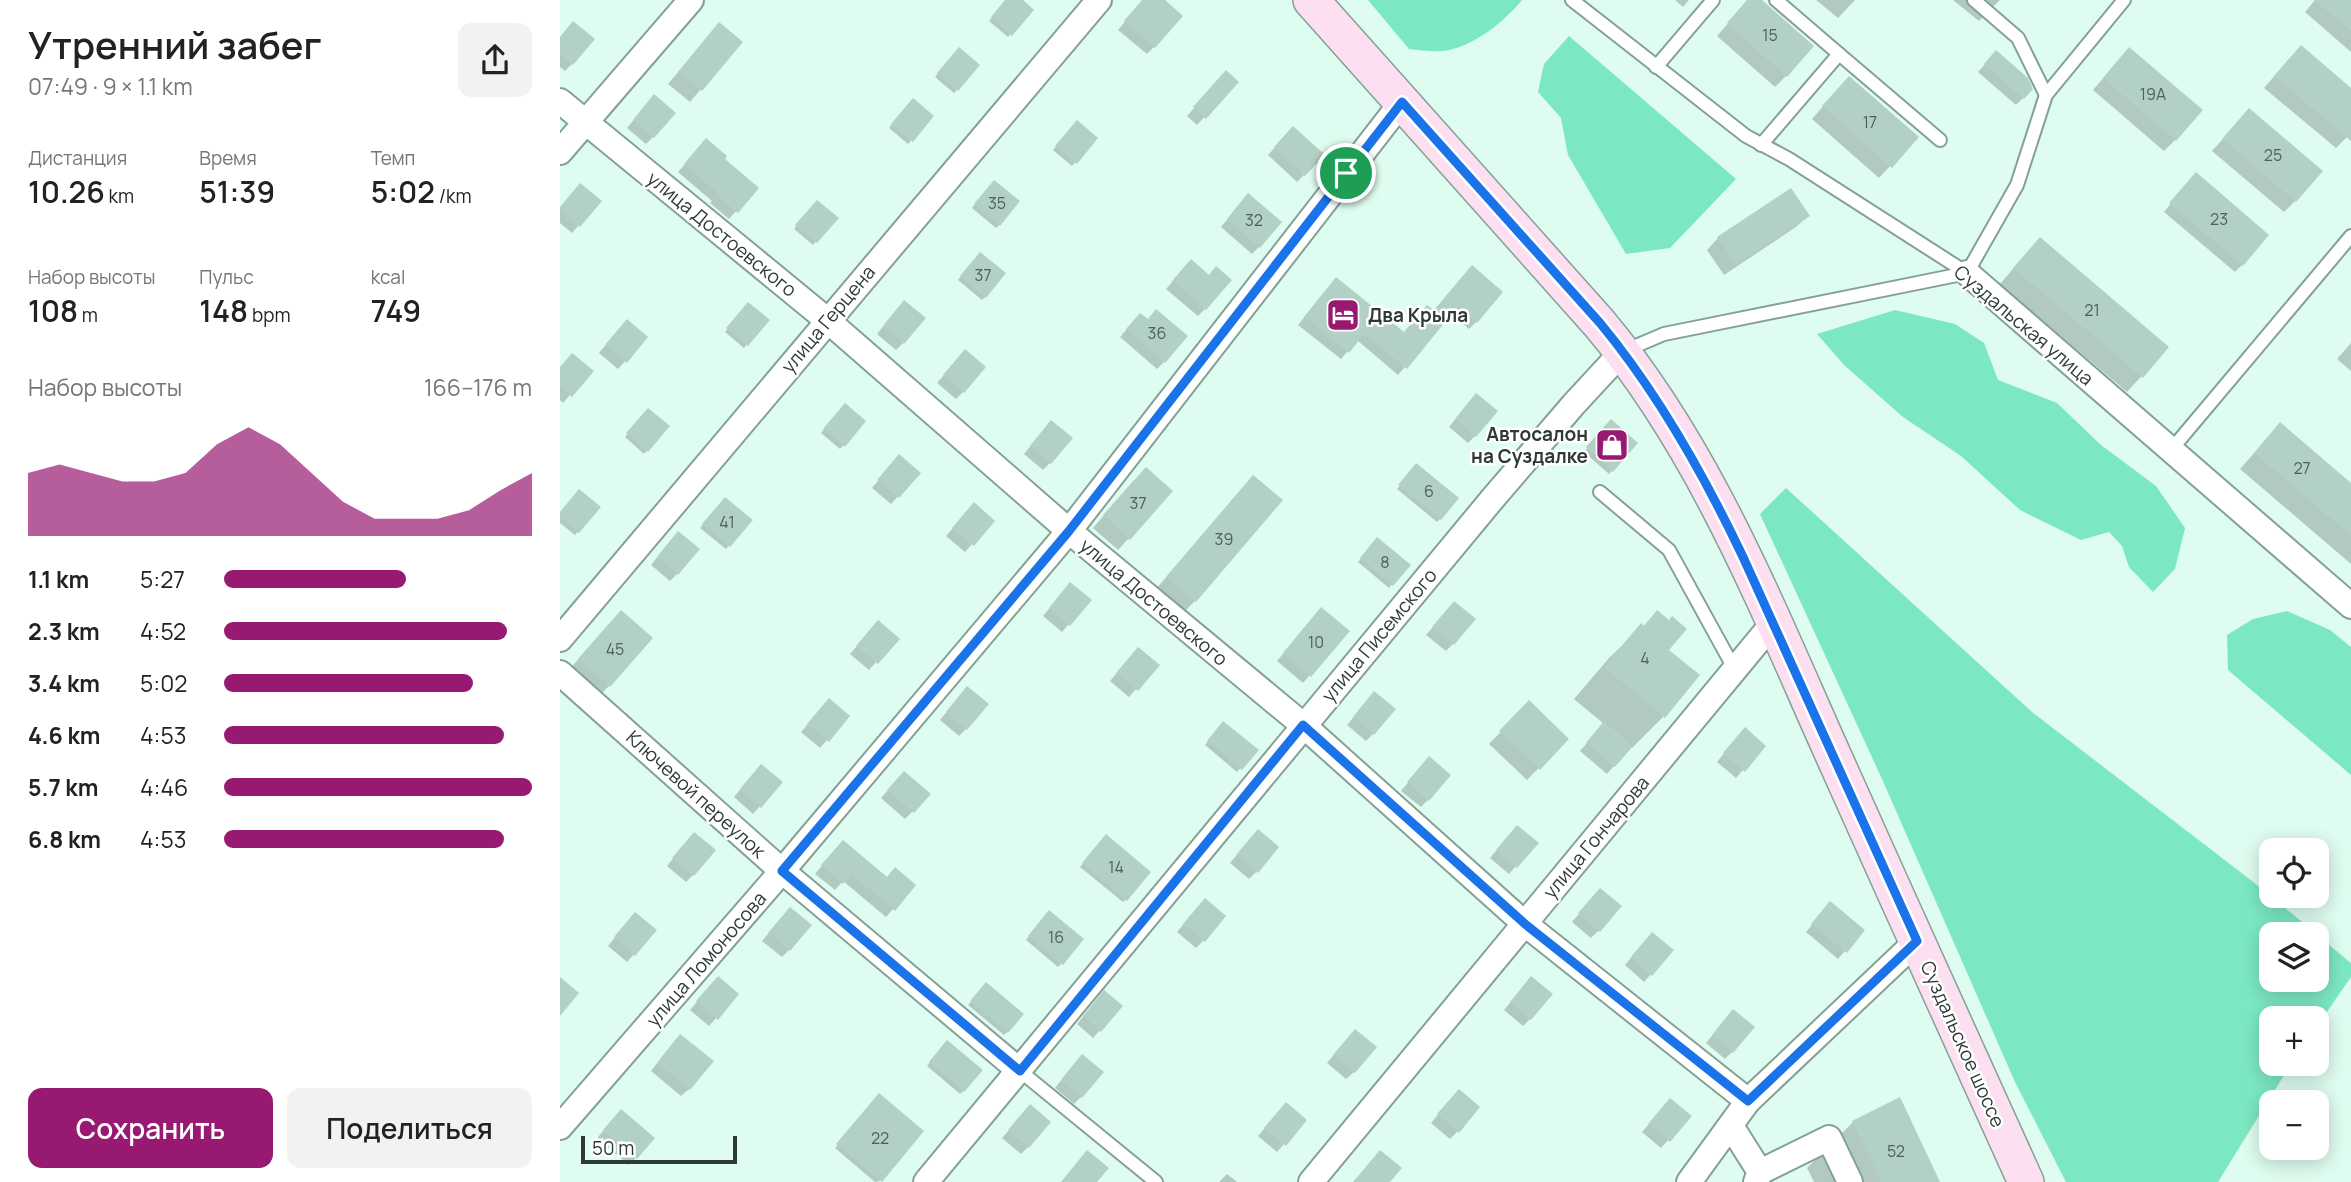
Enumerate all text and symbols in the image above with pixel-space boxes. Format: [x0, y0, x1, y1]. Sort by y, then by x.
text: Утренний забег [28, 18, 322, 70]
button: share [458, 23, 532, 97]
house number: 15 [1762, 24, 1778, 46]
text: 07:49 · 9 × 1.1 km [28, 70, 193, 102]
house number: 19А [2140, 83, 2166, 105]
house number: 17 [1863, 111, 1877, 133]
pin [1316, 143, 1376, 203]
house number: 25 [2264, 144, 2282, 166]
text: Дистанция [28, 145, 127, 171]
text: Время [199, 145, 257, 171]
text: Темп [371, 145, 415, 171]
icon: arrive [1327, 154, 1365, 192]
street label: улица Достоевского [642, 165, 802, 303]
text: 10.26 [28, 171, 105, 212]
text: 51:39 [199, 171, 275, 212]
text: 5:02 [371, 171, 435, 212]
text: km [105, 183, 134, 209]
text: /km [435, 183, 472, 209]
house number: 35 [988, 192, 1006, 214]
house number: 23 [2210, 208, 2228, 230]
house number: 32 [1245, 209, 1263, 231]
street label: Суздальская улица [1949, 259, 2099, 391]
street label: улица Герцена [775, 260, 881, 378]
text: Набор высоты [28, 264, 155, 290]
text: Пульс [199, 264, 254, 290]
text: kcal [371, 264, 405, 290]
house number: 37 [975, 264, 991, 286]
text: 108 [28, 290, 78, 331]
text: 148 [199, 290, 248, 331]
text: 749 [371, 290, 421, 331]
hotel icon: Два Крыла [1324, 296, 1362, 334]
house number: 21 [2084, 299, 2100, 321]
text: m [78, 302, 98, 328]
text: bpm [248, 302, 291, 328]
place label: Два Крыла [1368, 302, 1468, 328]
house number: 36 [1148, 322, 1166, 344]
text: Набор высоты [28, 371, 182, 403]
text: 166–176 m [424, 371, 532, 403]
place label: Автосалон на Суздалке [1471, 421, 1588, 469]
shop icon: Автосалон на Суздалке [1593, 426, 1631, 464]
house number: 27 [2293, 457, 2311, 479]
house number: 6 [1424, 480, 1434, 502]
house number: 37 [1130, 492, 1146, 514]
house number: 41 [719, 511, 735, 533]
house number: 39 [1215, 528, 1233, 550]
street label: улица Достоевского [1074, 532, 1234, 672]
house number: 8 [1380, 551, 1390, 573]
text: 1.1 km [28, 563, 89, 595]
text: 5:27 [140, 563, 185, 595]
street label: улица Писемского [1315, 563, 1443, 707]
text: 2.3 km [28, 615, 100, 647]
text: 4:52 [140, 615, 186, 647]
house number: 10 [1308, 631, 1324, 653]
house number: 45 [606, 638, 624, 660]
house number: 4 [1640, 647, 1650, 669]
text: 3.4 km [28, 667, 100, 699]
text: 5:02 [140, 667, 187, 699]
text: 4.6 km [28, 719, 100, 751]
text: 4:53 [140, 719, 186, 751]
street label: Ключевой переулок [621, 724, 772, 864]
street label: улица Гончарова [1537, 770, 1655, 904]
text: 5.7 km [28, 771, 98, 803]
text: 4:46 [140, 771, 188, 803]
text: 6.8 km [28, 823, 101, 855]
text: 4:53 [140, 823, 186, 855]
map controls [2259, 838, 2329, 1160]
button: locate [2259, 838, 2329, 908]
house number: 14 [1108, 856, 1124, 878]
street label: улица Ломоносова [640, 886, 772, 1032]
button: layers [2259, 922, 2329, 992]
house number: 16 [1048, 926, 1064, 948]
street label: Суздальское шоссе [1915, 957, 2011, 1131]
button: + [2259, 1006, 2329, 1076]
button: Сохранить [28, 1088, 273, 1168]
button: Поделиться [287, 1088, 532, 1168]
button: − [2259, 1090, 2329, 1160]
house number: 22 [871, 1127, 889, 1149]
scale bar [581, 1133, 737, 1165]
text: 50 m [592, 1135, 634, 1161]
house number: 52 [1887, 1140, 1905, 1162]

